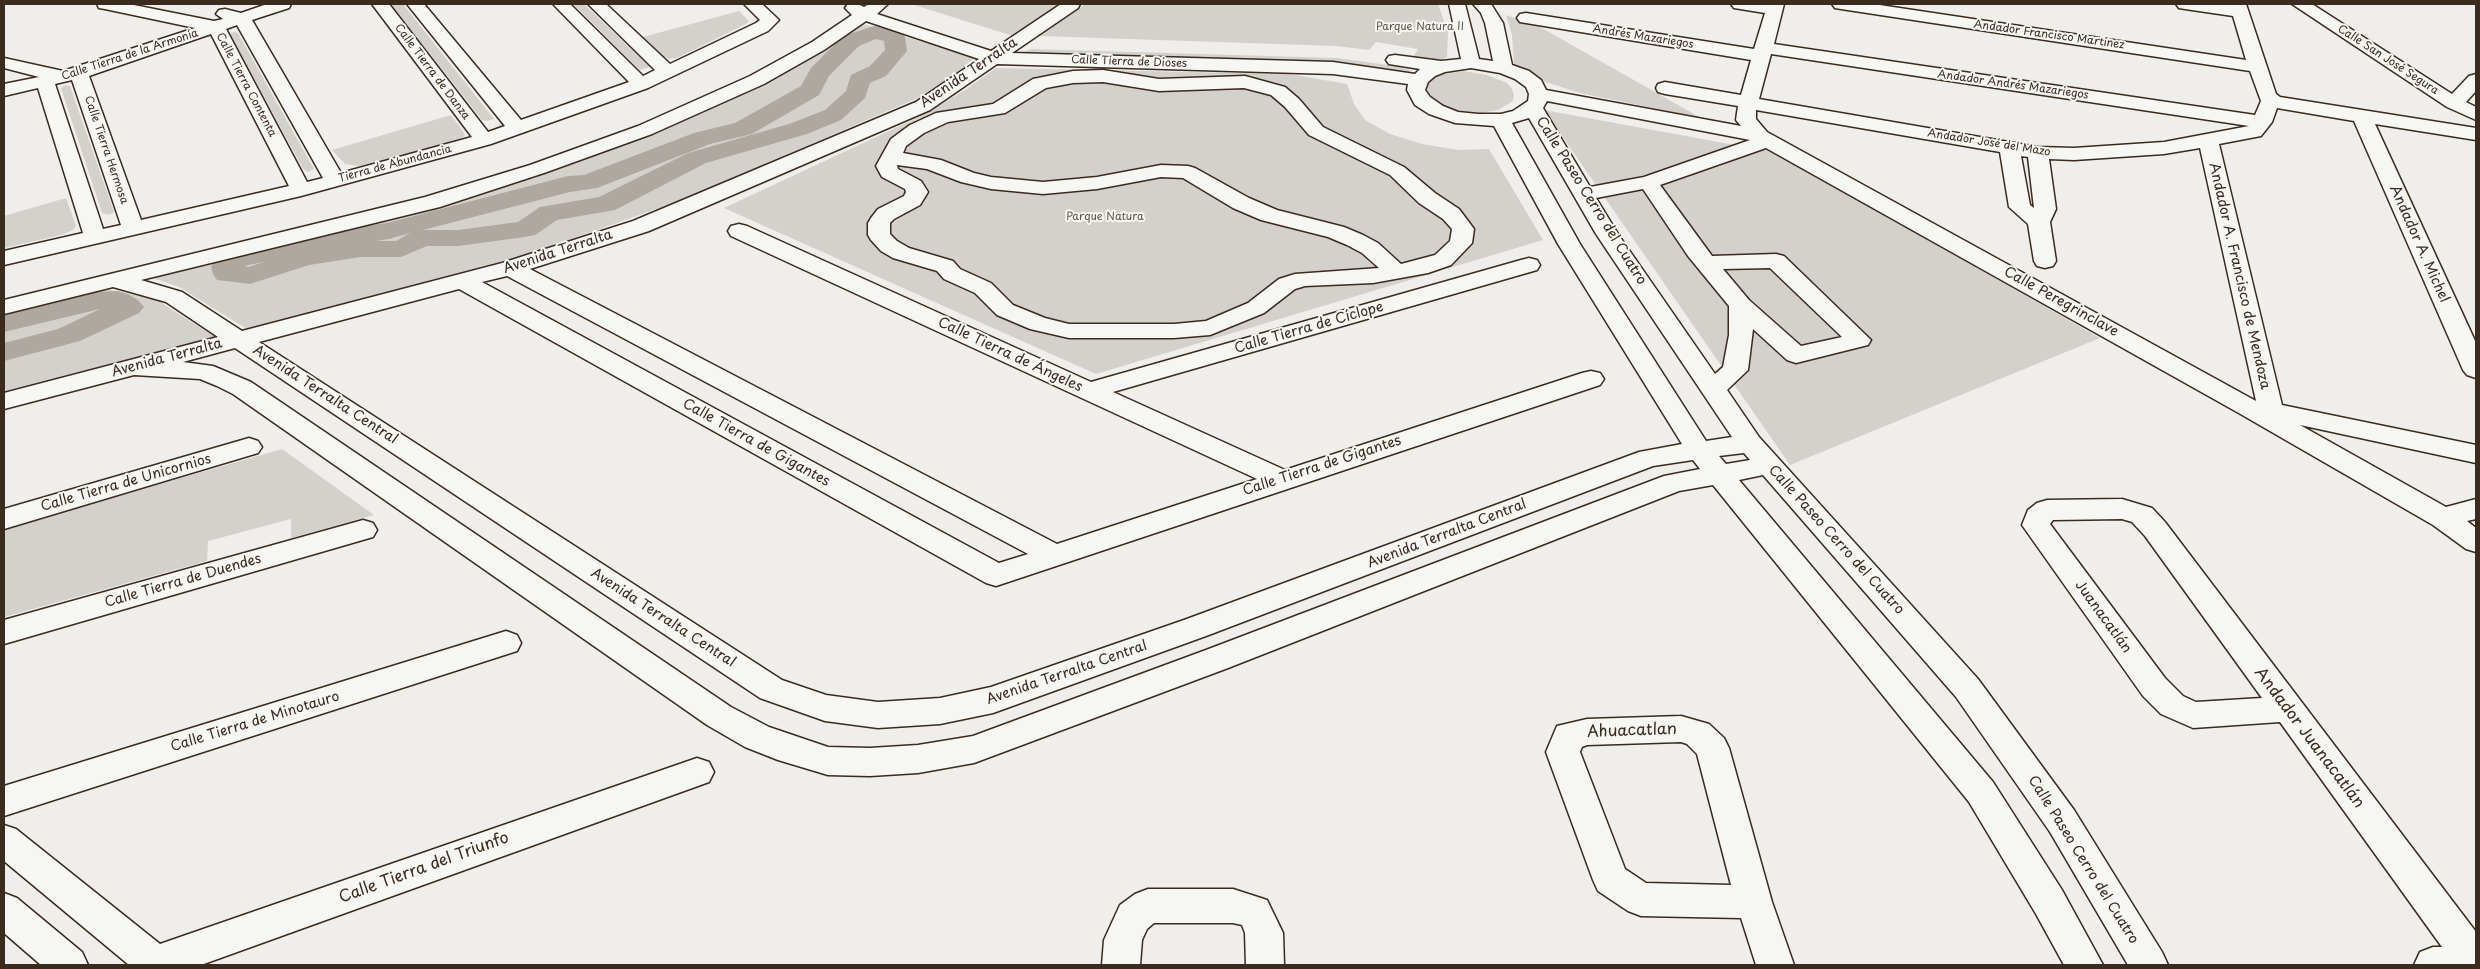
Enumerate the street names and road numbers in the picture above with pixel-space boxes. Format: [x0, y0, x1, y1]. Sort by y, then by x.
street label: Andador Francisco Martínez [1973, 18, 2125, 52]
street label: Calle Tierra de Danza [392, 22, 472, 122]
street label: Andrés Mazariegos [1592, 22, 1694, 52]
street label: Calle San José Segura [2335, 22, 2441, 98]
street label: Calle Tierra de la Armonía [60, 27, 200, 83]
street label: Calle Tierra Contenta [213, 31, 279, 139]
street label: Avenida Terralta [917, 34, 1021, 112]
street label: Calle Tierra de Dioses [1071, 53, 1187, 71]
street label: Andador Andrés Mazariegos [1937, 68, 2089, 102]
street label: Calle Tierra Hermosa [81, 94, 131, 206]
street label: Calle Paseo Cerro del Cuatro [1532, 114, 1650, 288]
street label: Andador José del Mazo [1927, 127, 2051, 159]
street label: Tierra de Abundancia [337, 143, 453, 185]
street label: Andador A. Francisco de Mendoza [2205, 161, 2273, 391]
street label: Andador A. Michel [2386, 183, 2452, 305]
street label: Avenida Terralta [501, 226, 615, 278]
street label: Calle Peregrinclave [2001, 263, 2121, 341]
street label: Calle Tierra de Cíclope [1233, 299, 1385, 357]
street label: Calle Tierra de Ángeles [935, 314, 1085, 396]
street label: Avenida Terralta [110, 335, 224, 381]
street label: Avenida Terralta Central [250, 342, 400, 448]
street label: Calle Tierra de Gigantes [680, 396, 832, 490]
street label: Calle Tierra de Gigantes [1241, 432, 1403, 500]
street label: Calle Tierra de Unicornios [39, 451, 213, 515]
street label: Calle Paseo Cerro del Cuatro [1765, 462, 1907, 618]
street label: Avenida Terralta Central [1365, 496, 1529, 572]
street label: Calle Tierra de Duendes [103, 551, 263, 611]
street label: Avenida Terralta Central [588, 565, 738, 671]
street label: Juanacatlán [2071, 577, 2135, 657]
street label: Avenida Terralta Central [984, 638, 1150, 708]
street label: Andador Juanacatlán [2250, 664, 2368, 812]
street label: Calle Tierra de Minotauro [169, 688, 341, 756]
street label: Ahuacatlan [1587, 720, 1677, 742]
street label: Calle Paseo Cerro del Cuatro [2024, 773, 2142, 947]
street label: Calle Tierra del Triunfo [337, 828, 511, 908]

